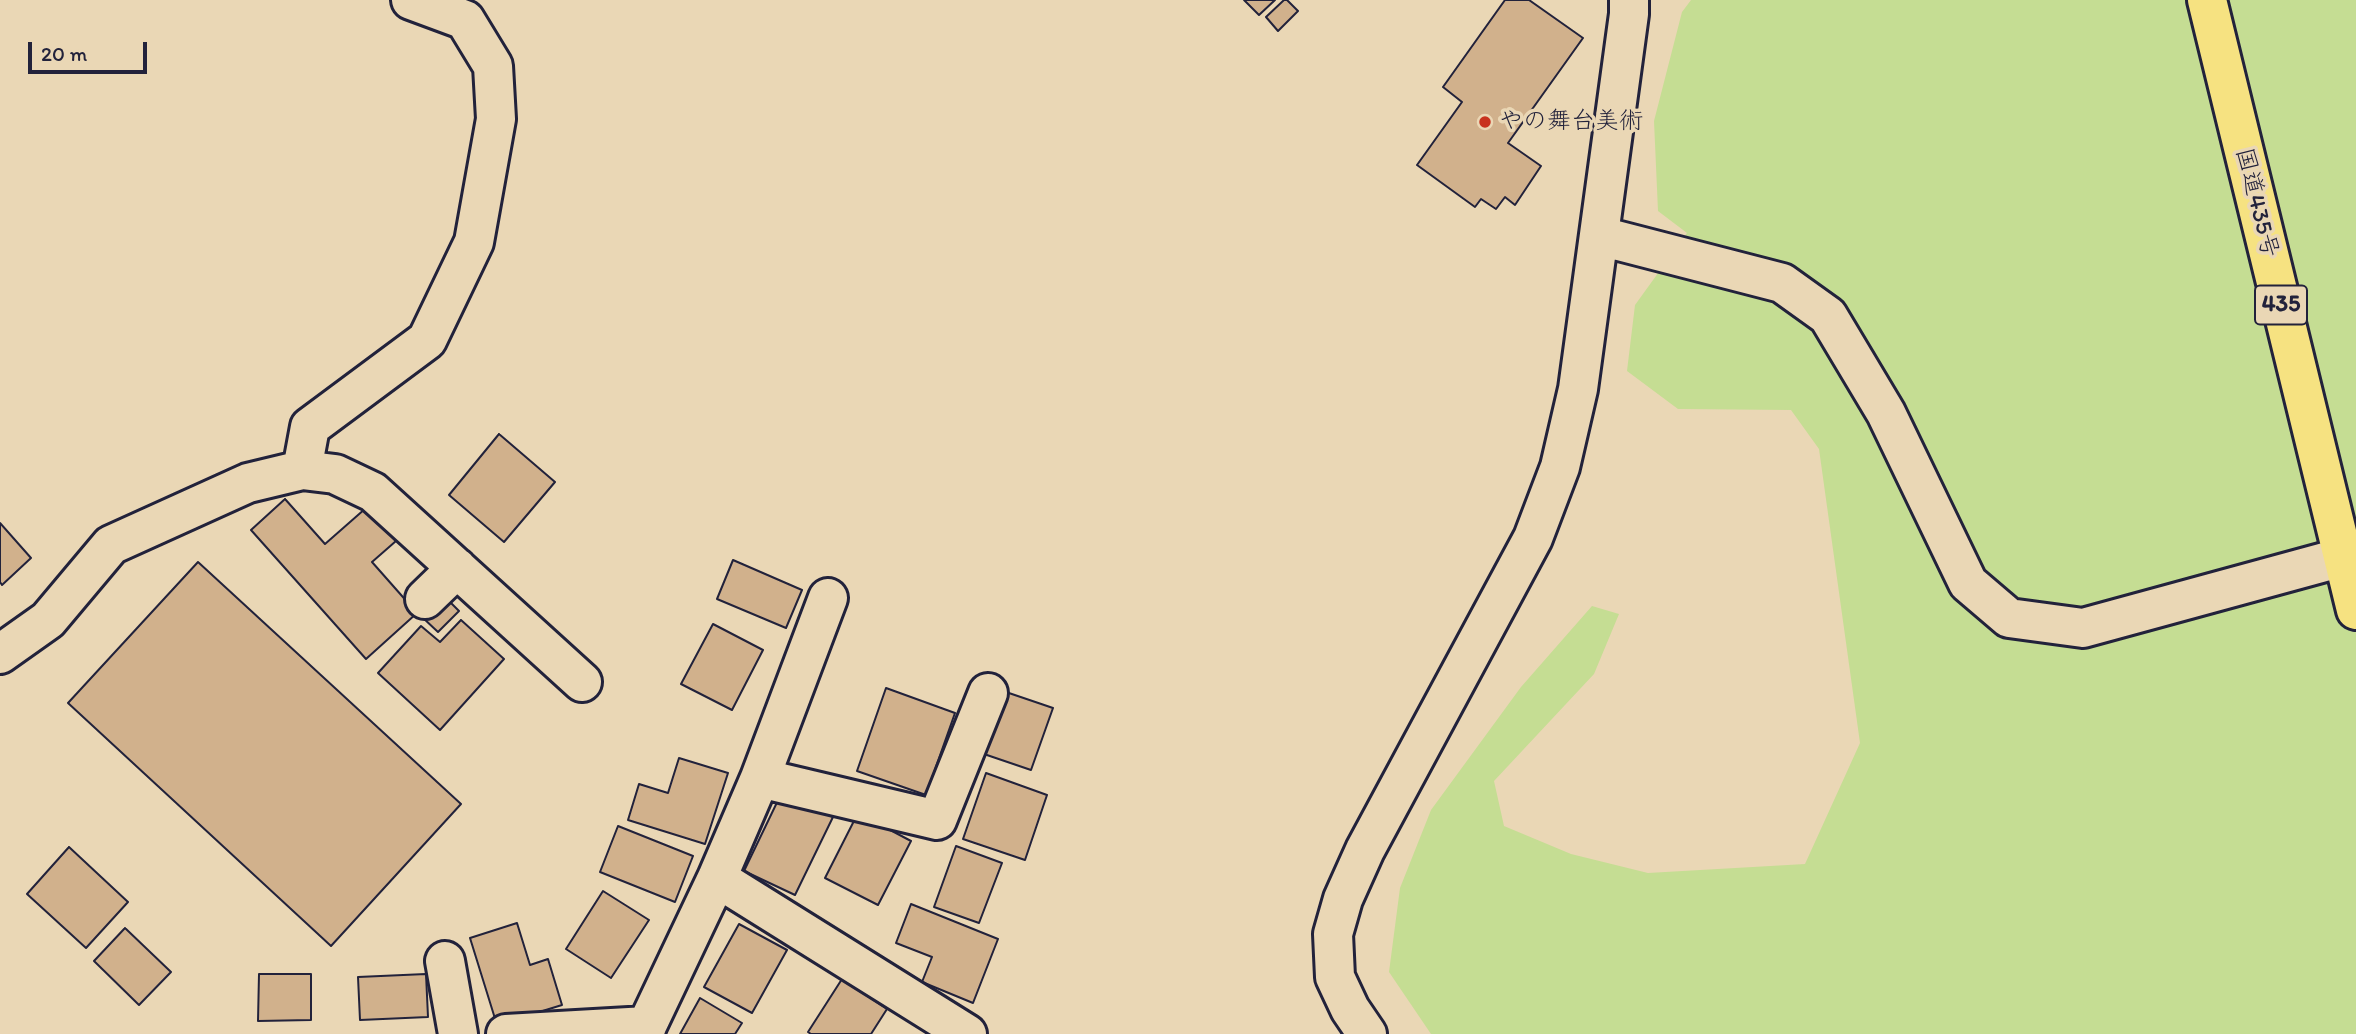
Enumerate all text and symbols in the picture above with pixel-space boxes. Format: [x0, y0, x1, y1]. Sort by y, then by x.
scale bar [32, 28, 150, 72]
text: 20 m [41, 41, 87, 66]
place label: やの舞台美術 [1499, 108, 1643, 136]
marker: やの舞台美術 [1477, 114, 1493, 130]
street label: 国道435号 [2228, 145, 2284, 261]
road number: 435 [2255, 286, 2307, 324]

